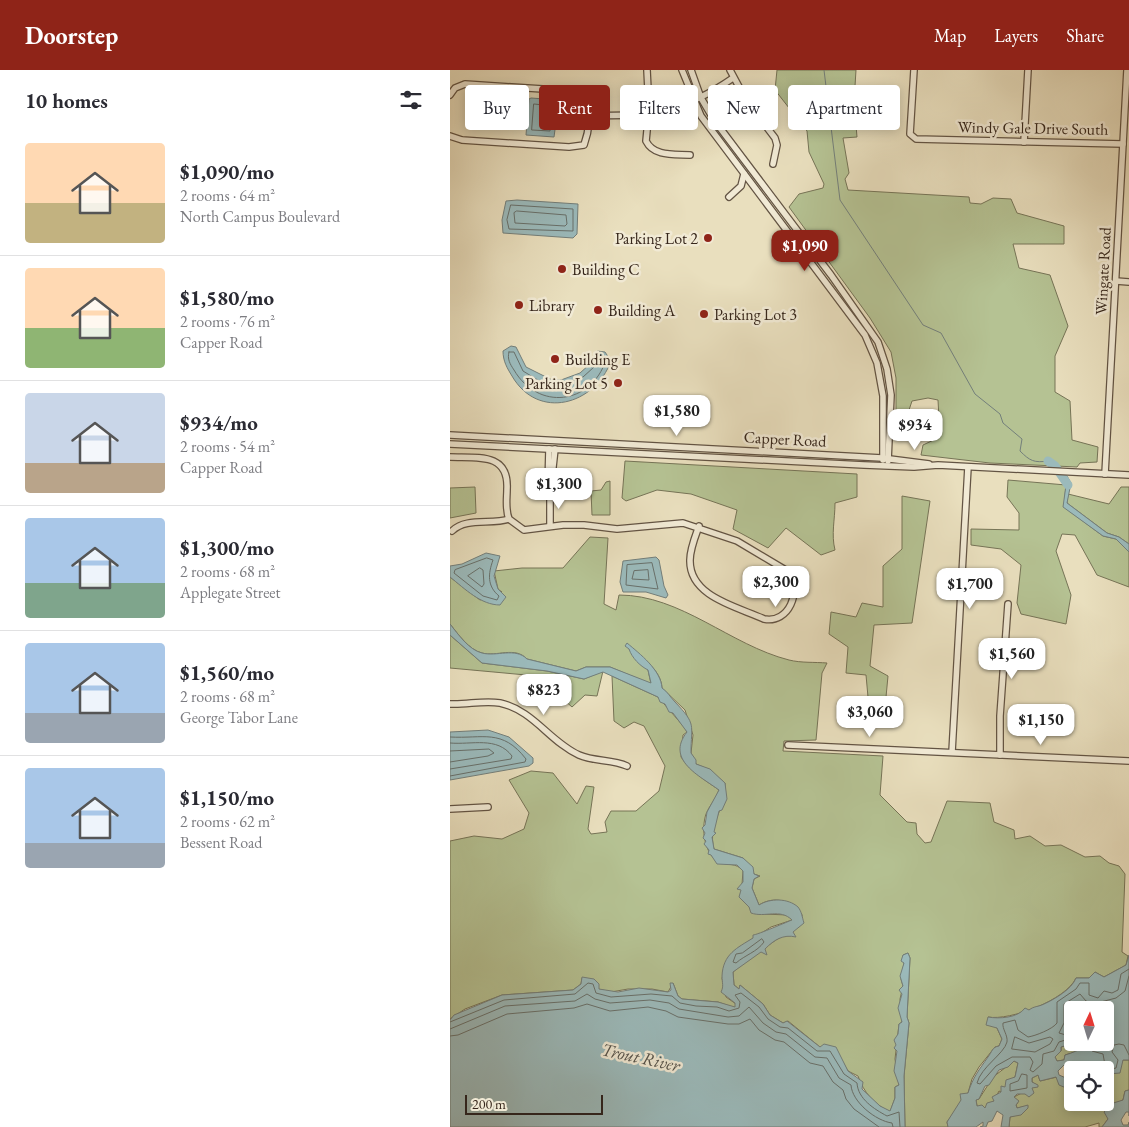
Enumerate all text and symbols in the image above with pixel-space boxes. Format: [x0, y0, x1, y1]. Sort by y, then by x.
text: Doorstep [25, 20, 118, 51]
text: Map [934, 24, 966, 47]
text: Layers [994, 24, 1038, 47]
text: Share [1066, 24, 1104, 47]
chip: Buy [465, 85, 529, 130]
chip: Rent [539, 85, 610, 130]
chip: Filters [620, 85, 698, 130]
chip: New [708, 85, 778, 130]
chip: Apartment [788, 85, 900, 130]
icon: filters [397, 86, 425, 114]
text: 10 homes [25, 87, 108, 114]
street label: Windy Gale Drive South [957, 116, 1109, 140]
text: $1,090/mo [180, 158, 274, 185]
icon: home [65, 163, 125, 223]
text: 2 rooms · 64 m² [180, 185, 275, 206]
text: North Campus Boulevard [180, 206, 340, 227]
street label: Wingate Road [1090, 226, 1116, 315]
place label: Parking Lot 2 [615, 228, 698, 249]
pin: $1,090 [764, 230, 846, 272]
marker: Parking Lot 2 [702, 232, 714, 244]
text: $1,090 [782, 235, 828, 256]
place label: Building C [572, 259, 640, 280]
marker: Building C [556, 263, 568, 275]
text: $1,580/mo [180, 284, 274, 311]
icon: home [65, 288, 125, 348]
place label: Library [529, 295, 576, 316]
marker: Library [513, 299, 525, 311]
place label: Building A [608, 300, 676, 321]
marker: Building A [592, 304, 604, 316]
place label: Parking Lot 3 [714, 304, 797, 325]
marker: Parking Lot 3 [698, 308, 710, 320]
text: 2 rooms · 76 m² [180, 311, 275, 332]
text: Capper Road [180, 332, 263, 353]
place label: Building E [565, 349, 630, 370]
marker: Building E [549, 353, 561, 365]
place label: Parking Lot 5 [525, 373, 608, 394]
marker: Parking Lot 5 [612, 377, 624, 389]
pin: $1,580 [636, 394, 718, 437]
text: $1,580 [654, 400, 700, 421]
pin: $934 [885, 408, 945, 451]
text: $934/mo [180, 409, 258, 436]
icon: home [65, 413, 125, 473]
text: $934 [899, 414, 931, 435]
street label: Capper Road [743, 426, 828, 452]
text: 2 rooms · 54 m² [180, 436, 275, 457]
text: Capper Road [180, 457, 263, 478]
pin: $1,300 [518, 468, 600, 510]
text: $1,300 [536, 473, 582, 494]
text: $1,300/mo [180, 534, 274, 561]
icon: home [65, 538, 125, 598]
text: 2 rooms · 68 m² [180, 561, 275, 582]
pin: $2,300 [735, 566, 817, 608]
pin: $1,700 [929, 568, 1011, 610]
text: $2,300 [753, 571, 799, 592]
text: $1,700 [947, 573, 993, 594]
text: Applegate Street [180, 582, 280, 603]
pin: $1,560 [971, 638, 1053, 680]
text: $1,560 [989, 643, 1035, 664]
text: $1,560/mo [180, 659, 274, 686]
icon: home [65, 663, 125, 723]
pin: $823 [514, 674, 574, 716]
text: $823 [528, 679, 560, 700]
text: 2 rooms · 68 m² [180, 686, 275, 707]
pin: $3,060 [829, 696, 911, 738]
text: $3,060 [847, 701, 893, 722]
pin: $1,150 [1000, 704, 1082, 746]
text: George Tabor Lane [180, 707, 298, 728]
text: $1,150 [1018, 709, 1064, 730]
text: $1,150/mo [180, 784, 274, 811]
icon: home [65, 788, 125, 848]
text: 2 rooms · 62 m² [180, 811, 275, 832]
text: Bessent Road [180, 832, 262, 853]
north arrow [1064, 1001, 1114, 1051]
map controls [1064, 1001, 1114, 1111]
water label: Trout River [600, 1037, 683, 1077]
button: locate [1064, 1061, 1114, 1111]
scale bar [465, 1092, 602, 1115]
text: 200 m [472, 1095, 506, 1113]

